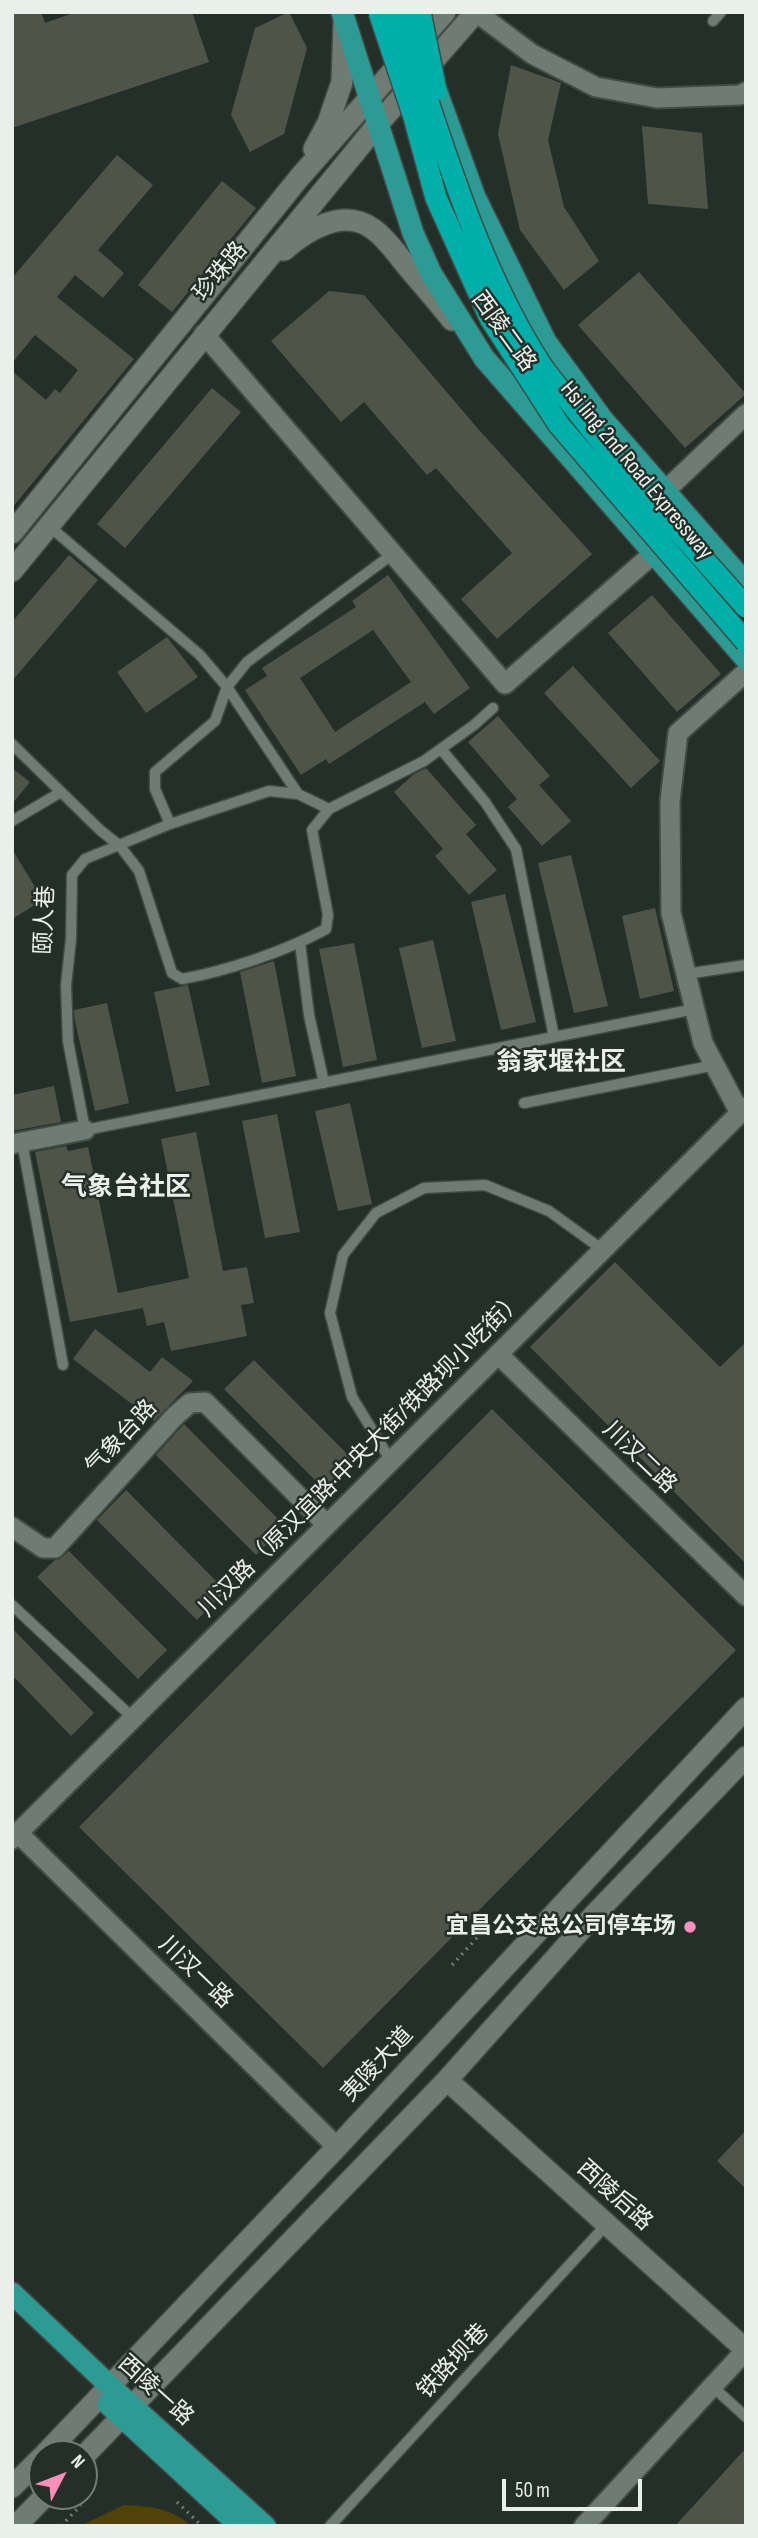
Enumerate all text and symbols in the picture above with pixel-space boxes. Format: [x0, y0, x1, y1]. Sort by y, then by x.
street label: 珍珠路 [188, 237, 254, 307]
street label: 西陵二路 [465, 287, 541, 377]
street label: Hsi ling 2nd Road Expressway [554, 376, 718, 566]
street label: 颐人巷 [31, 885, 61, 955]
district label: 翁家堰社区 [496, 1047, 626, 1079]
district label: 气象台社区 [61, 1172, 191, 1204]
street label: 川汉路（原汉宜路·中央大街/铁路坝小吃街） [194, 1287, 530, 1623]
street label: 气象台路 [81, 1395, 163, 1481]
street label: 川汉二路 [596, 1416, 682, 1500]
place label: 宜昌公交总公司停车场 [446, 1913, 676, 1941]
marker: 宜昌公交总公司停车场 [682, 1919, 698, 1935]
street label: 川汉一路 [152, 1931, 238, 2015]
street label: 夷陵大道 [337, 2022, 419, 2108]
street label: 西陵后路 [571, 2155, 657, 2237]
street label: 铁路坝巷 [413, 2319, 495, 2405]
street label: 西陵一路 [112, 2350, 198, 2432]
north arrow [28, 2440, 98, 2510]
text: N [66, 2450, 89, 2473]
scale bar [506, 2464, 646, 2508]
text: 50 m [515, 2478, 550, 2503]

